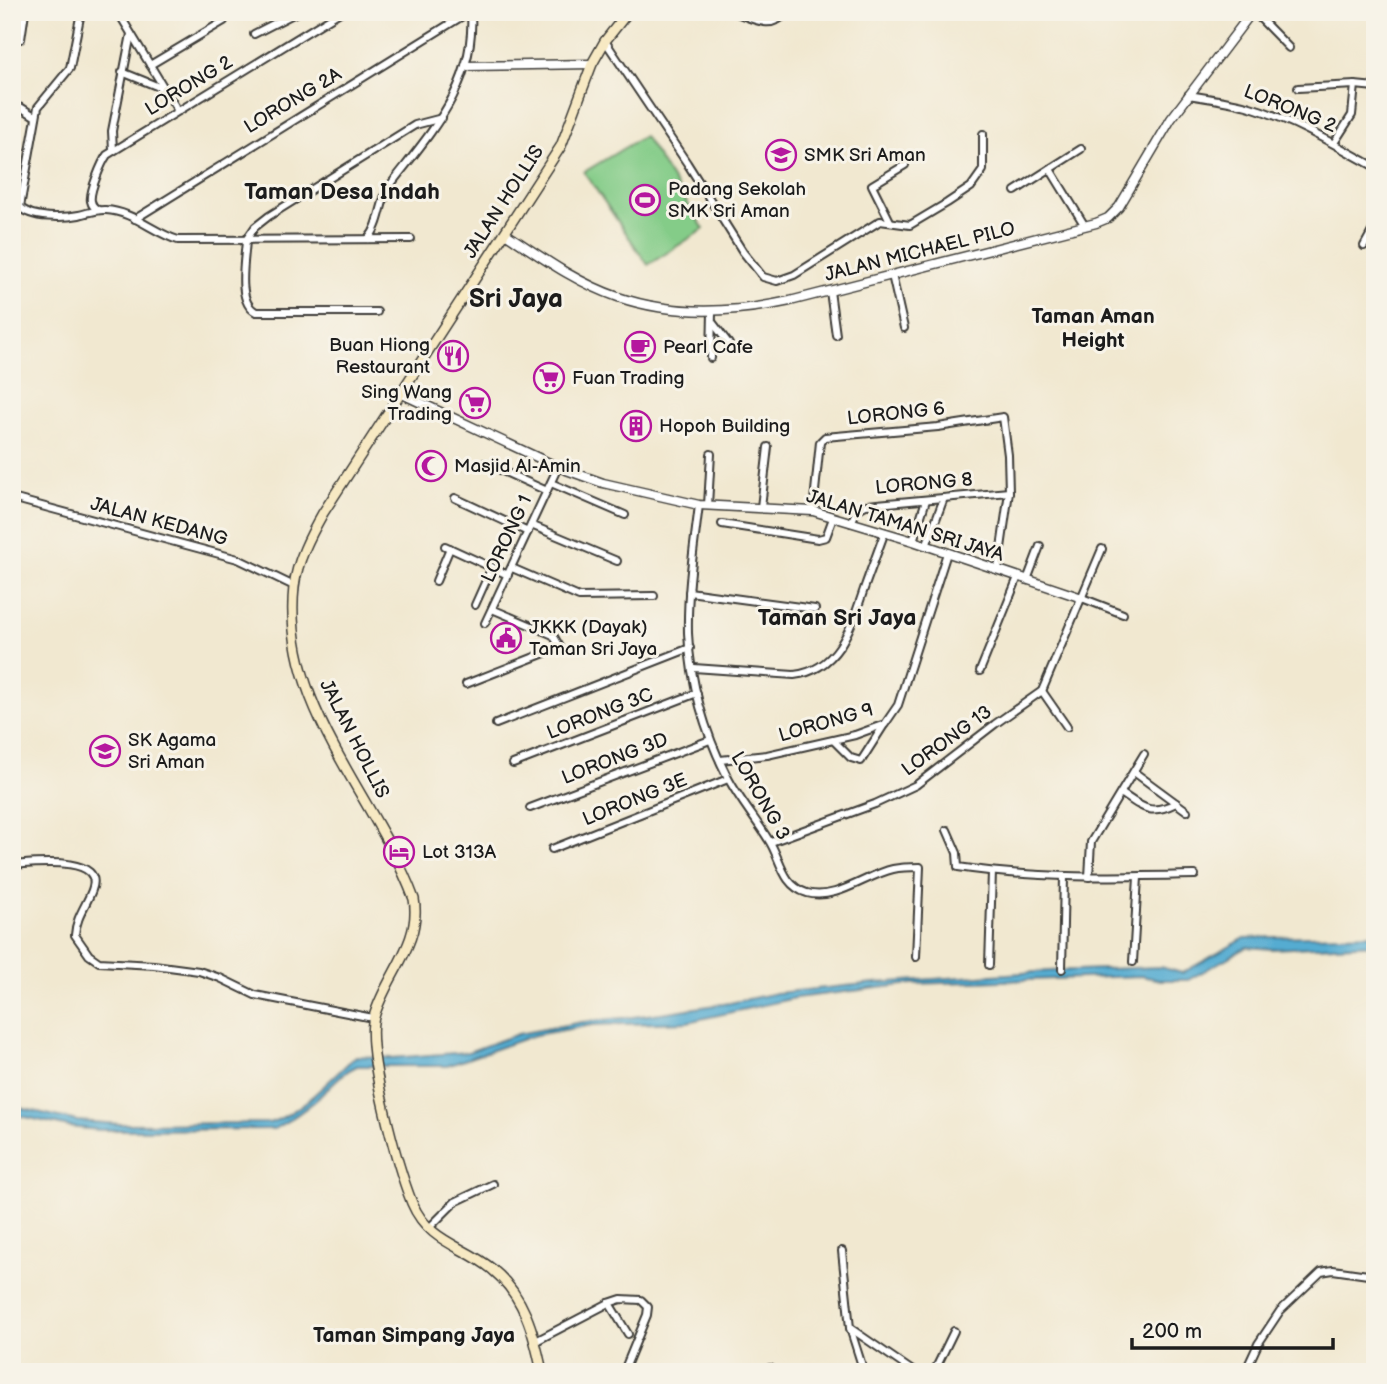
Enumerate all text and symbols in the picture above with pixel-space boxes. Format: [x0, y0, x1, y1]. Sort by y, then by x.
street label: LORONG 2 [141, 51, 237, 121]
street label: LORONG 2A [240, 63, 346, 139]
street label: LORONG 2 [1240, 80, 1340, 138]
school or university icon: SMK Sri Aman [764, 138, 798, 172]
street label: JALAN HOLLIS [459, 141, 549, 263]
place label: SMK Sri Aman [804, 144, 926, 167]
district label: Taman Desa Indah [244, 178, 440, 206]
place label: Padang Sekolah SMK Sri Aman [668, 178, 806, 223]
sports icon: Padang Sekolah SMK Sri Aman [628, 183, 662, 217]
street label: JALAN MICHAEL PILO [823, 217, 1017, 287]
district label: Sri Jaya [469, 284, 563, 315]
district label: Taman Aman Height [1031, 304, 1155, 353]
cafe icon: Pearl Cafe [623, 330, 657, 364]
place label: Buan Hiong Restaurant [329, 334, 430, 379]
place label: Pearl Cafe [663, 336, 753, 359]
restaurant icon: Buan Hiong Restaurant [436, 339, 470, 373]
supermarket icon: Fuan Trading [532, 361, 566, 395]
place label: Fuan Trading [572, 367, 684, 390]
place label: Sing Wang Trading [361, 381, 452, 426]
supermarket icon: Sing Wang Trading [458, 386, 492, 420]
street label: LORONG 6 [846, 397, 946, 431]
building icon: Hopoh Building [619, 409, 653, 443]
place label: Hopoh Building [659, 415, 790, 438]
mosque icon: Masjid Al-Amin [414, 449, 448, 483]
place label: Masjid Al-Amin [454, 455, 581, 478]
street label: LORONG 8 [874, 468, 974, 500]
street label: JALAN TAMAN SRI JAYA [804, 485, 1007, 567]
street label: LORONG 1 [477, 492, 537, 586]
street label: JALAN KEDANG [88, 493, 230, 551]
district label: Taman Sri Jaya [758, 604, 916, 632]
place label: JKKK (Dayak) Taman Sri Jaya [529, 616, 657, 661]
public building icon: JKKK (Dayak) Taman Sri Jaya [489, 621, 523, 655]
street label: JALAN HOLLIS [314, 676, 394, 802]
street label: LORONG 3C [544, 683, 656, 745]
street label: LORONG 9 [776, 699, 876, 747]
street label: LORONG 13 [898, 701, 996, 781]
street label: LORONG 3D [559, 728, 672, 790]
place label: SK Agama Sri Aman [128, 729, 216, 774]
school or university icon: SK Agama Sri Aman [88, 734, 122, 768]
street label: LORONG 3 [725, 748, 795, 844]
street label: LORONG 3E [579, 769, 691, 831]
hotel icon: Lot 313A [382, 835, 416, 869]
place label: Lot 313A [422, 841, 497, 864]
scale bar [1132, 1307, 1333, 1351]
text: 200 m [1142, 1319, 1202, 1344]
district label: Taman Simpang Jaya [313, 1323, 515, 1348]

